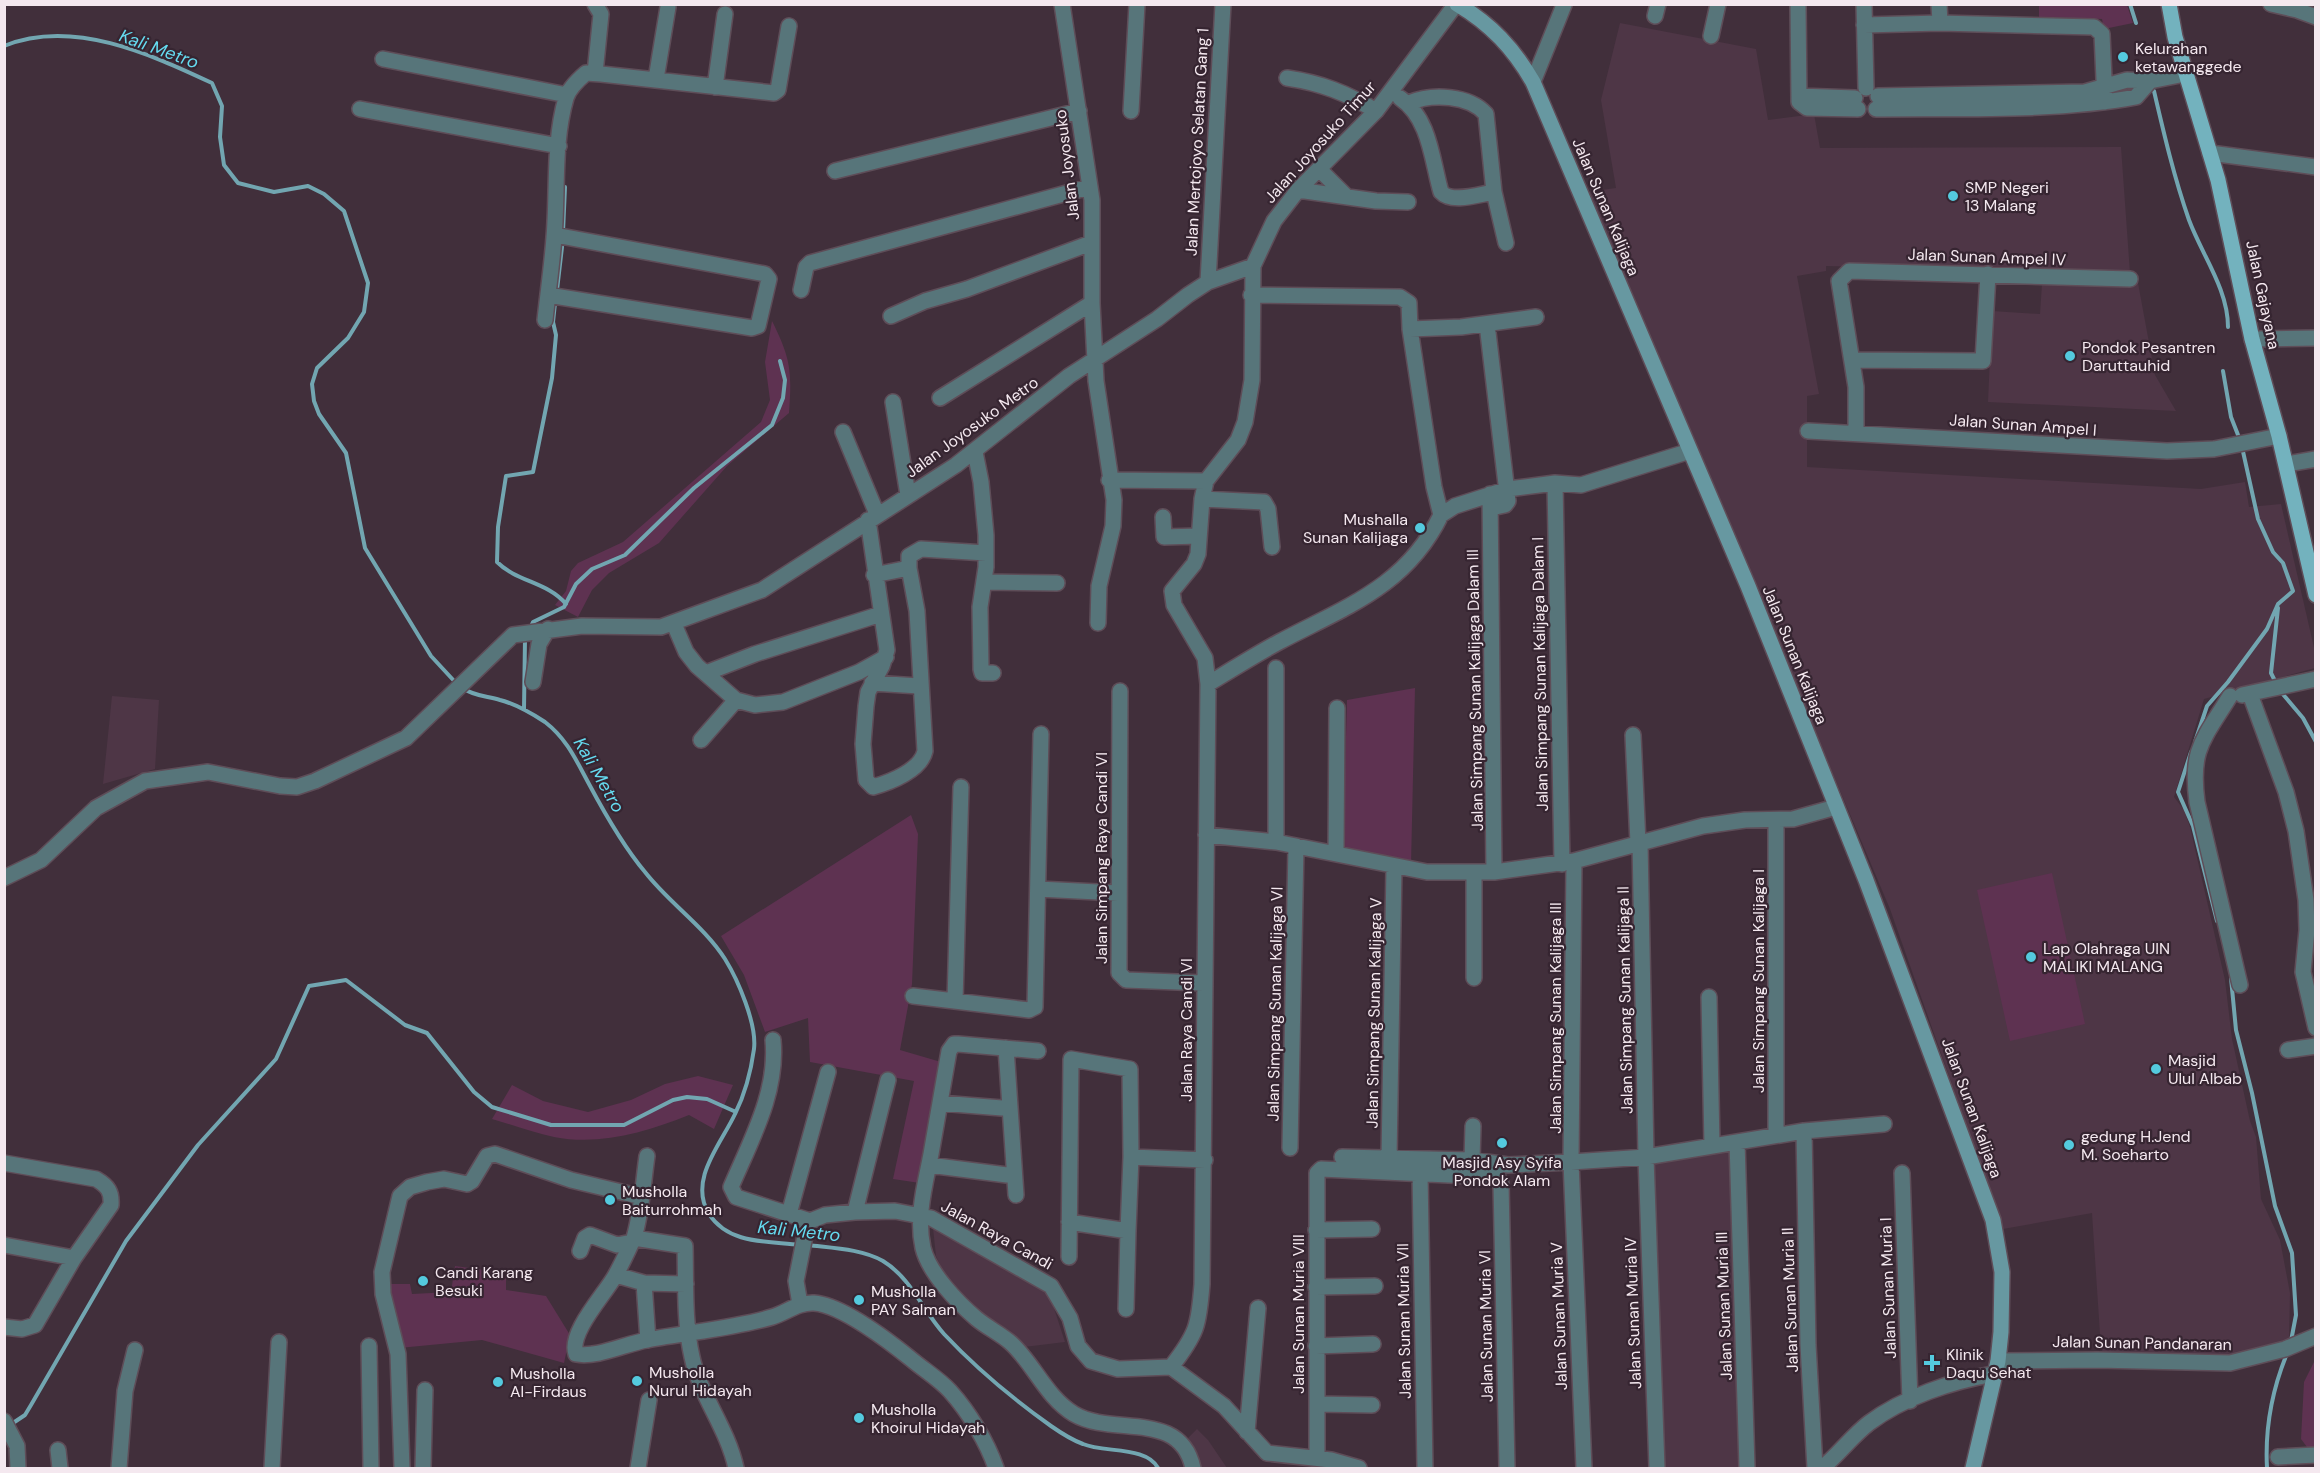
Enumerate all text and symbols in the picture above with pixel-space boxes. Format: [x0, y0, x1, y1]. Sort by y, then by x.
water label: Kali Metro [116, 24, 202, 74]
street label: Jalan Mertojoyo Selatan Gang 1 [1181, 28, 1213, 256]
place label: Kelurahan ketawanggede [2135, 38, 2242, 77]
marker: Kelurahan ketawanggede [2116, 50, 2130, 64]
street label: Jalan Joyosuko Timur [1259, 76, 1381, 208]
street label: Jalan Joyosuko [1050, 109, 1084, 221]
street label: Jalan Sunan Kalijaga [1568, 135, 1644, 279]
place label: SMP Negeri 13 Malang [1965, 177, 2049, 216]
marker: SMP Negeri 13 Malang [1946, 189, 1960, 203]
street label: Jalan Gajayana [2241, 239, 2285, 351]
street label: Jalan Sunan Ampel IV [1907, 244, 2067, 270]
place label: Pondok Pesantren Daruttauhid [2082, 337, 2215, 376]
marker: Pondok Pesantren Daruttauhid [2063, 349, 2077, 363]
street label: Jalan Joyosuko Metro [902, 372, 1042, 482]
street label: Jalan Sunan Ampel I [1949, 409, 2097, 441]
place label: Mushalla Sunan Kalijaga [1303, 509, 1408, 548]
marker: Mushalla Sunan Kalijaga [1413, 521, 1427, 535]
street label: Jalan Simpang Sunan Kalijaga Dalam I [1527, 537, 1553, 811]
street label: Jalan Simpang Sunan Kalijaga Dalam III [1462, 549, 1488, 831]
street label: Jalan Sunan Kalijaga [1758, 583, 1832, 727]
water label: Kali Metro [568, 733, 630, 817]
street label: Jalan Simpang Raya Candi VI [1091, 752, 1112, 964]
street label: Jalan Simpang Sunan Kalijaga I [1748, 869, 1769, 1093]
street label: Jalan Simpang Sunan Kalijaga VI [1262, 886, 1288, 1122]
street label: Jalan Simpang Sunan Kalijaga II [1613, 886, 1637, 1114]
street label: Jalan Simpang Sunan Kalijaga V [1361, 897, 1387, 1129]
street label: Jalan Simpang Sunan Kalijaga III [1545, 902, 1566, 1134]
place label: Lap Olahraga UIN MALIKI MALANG [2043, 938, 2170, 977]
marker: Lap Olahraga UIN MALIKI MALANG [2024, 950, 2038, 964]
street label: Jalan Raya Candi VI [1176, 958, 1197, 1102]
street label: Jalan Sunan Kalijaga [1937, 1035, 2007, 1181]
place label: Masjid Ulul Albab [2168, 1050, 2242, 1089]
marker: Masjid Ulul Albab [2149, 1062, 2163, 1076]
place label: gedung H.Jend M. Soeharto [2081, 1126, 2191, 1165]
marker: Masjid Asy Syifa Pondok Alam [1495, 1136, 1509, 1150]
marker: gedung H.Jend M. Soeharto [2062, 1138, 2076, 1152]
place label: Masjid Asy Syifa Pondok Alam [1442, 1152, 1562, 1191]
place label: Musholla Baiturrohmah [622, 1181, 722, 1220]
marker: Musholla Baiturrohmah [603, 1193, 617, 1207]
street label: Jalan Raya Candi [937, 1196, 1057, 1274]
water label: Kali Metro [756, 1215, 842, 1247]
street label: Jalan Sunan Muria I [1875, 1217, 1901, 1359]
street label: Jalan Sunan Muria II [1777, 1227, 1803, 1373]
street label: Jalan Sunan Muria III [1711, 1231, 1737, 1381]
street label: Jalan Sunan Muria VIII [1288, 1234, 1309, 1394]
street label: Jalan Sunan Muria IV [1620, 1236, 1646, 1389]
street label: Jalan Sunan Muria V [1546, 1241, 1572, 1390]
street label: Jalan Sunan Muria VII [1392, 1243, 1416, 1399]
street label: Jalan Sunan Muria VI [1474, 1250, 1498, 1402]
place label: Candi Karang Besuki [435, 1262, 533, 1301]
marker: Candi Karang Besuki [416, 1274, 430, 1288]
place label: Musholla PAY Salman [871, 1281, 956, 1320]
marker: Musholla PAY Salman [852, 1293, 866, 1307]
street label: Jalan Sunan Pandanaran [2052, 1331, 2232, 1355]
place label: Klinik Daqu Sehat [1946, 1344, 2032, 1383]
marker: Klinik Daqu Sehat [1923, 1354, 1941, 1372]
place label: Musholla Nurul Hidayah [649, 1362, 752, 1401]
place label: Musholla Al-Firdaus [510, 1363, 587, 1402]
marker: Musholla Nurul Hidayah [630, 1374, 644, 1388]
marker: Musholla Al-Firdaus [491, 1375, 505, 1389]
place label: Musholla Khoirul Hidayah [871, 1399, 985, 1438]
marker: Musholla Khoirul Hidayah [852, 1411, 866, 1425]

